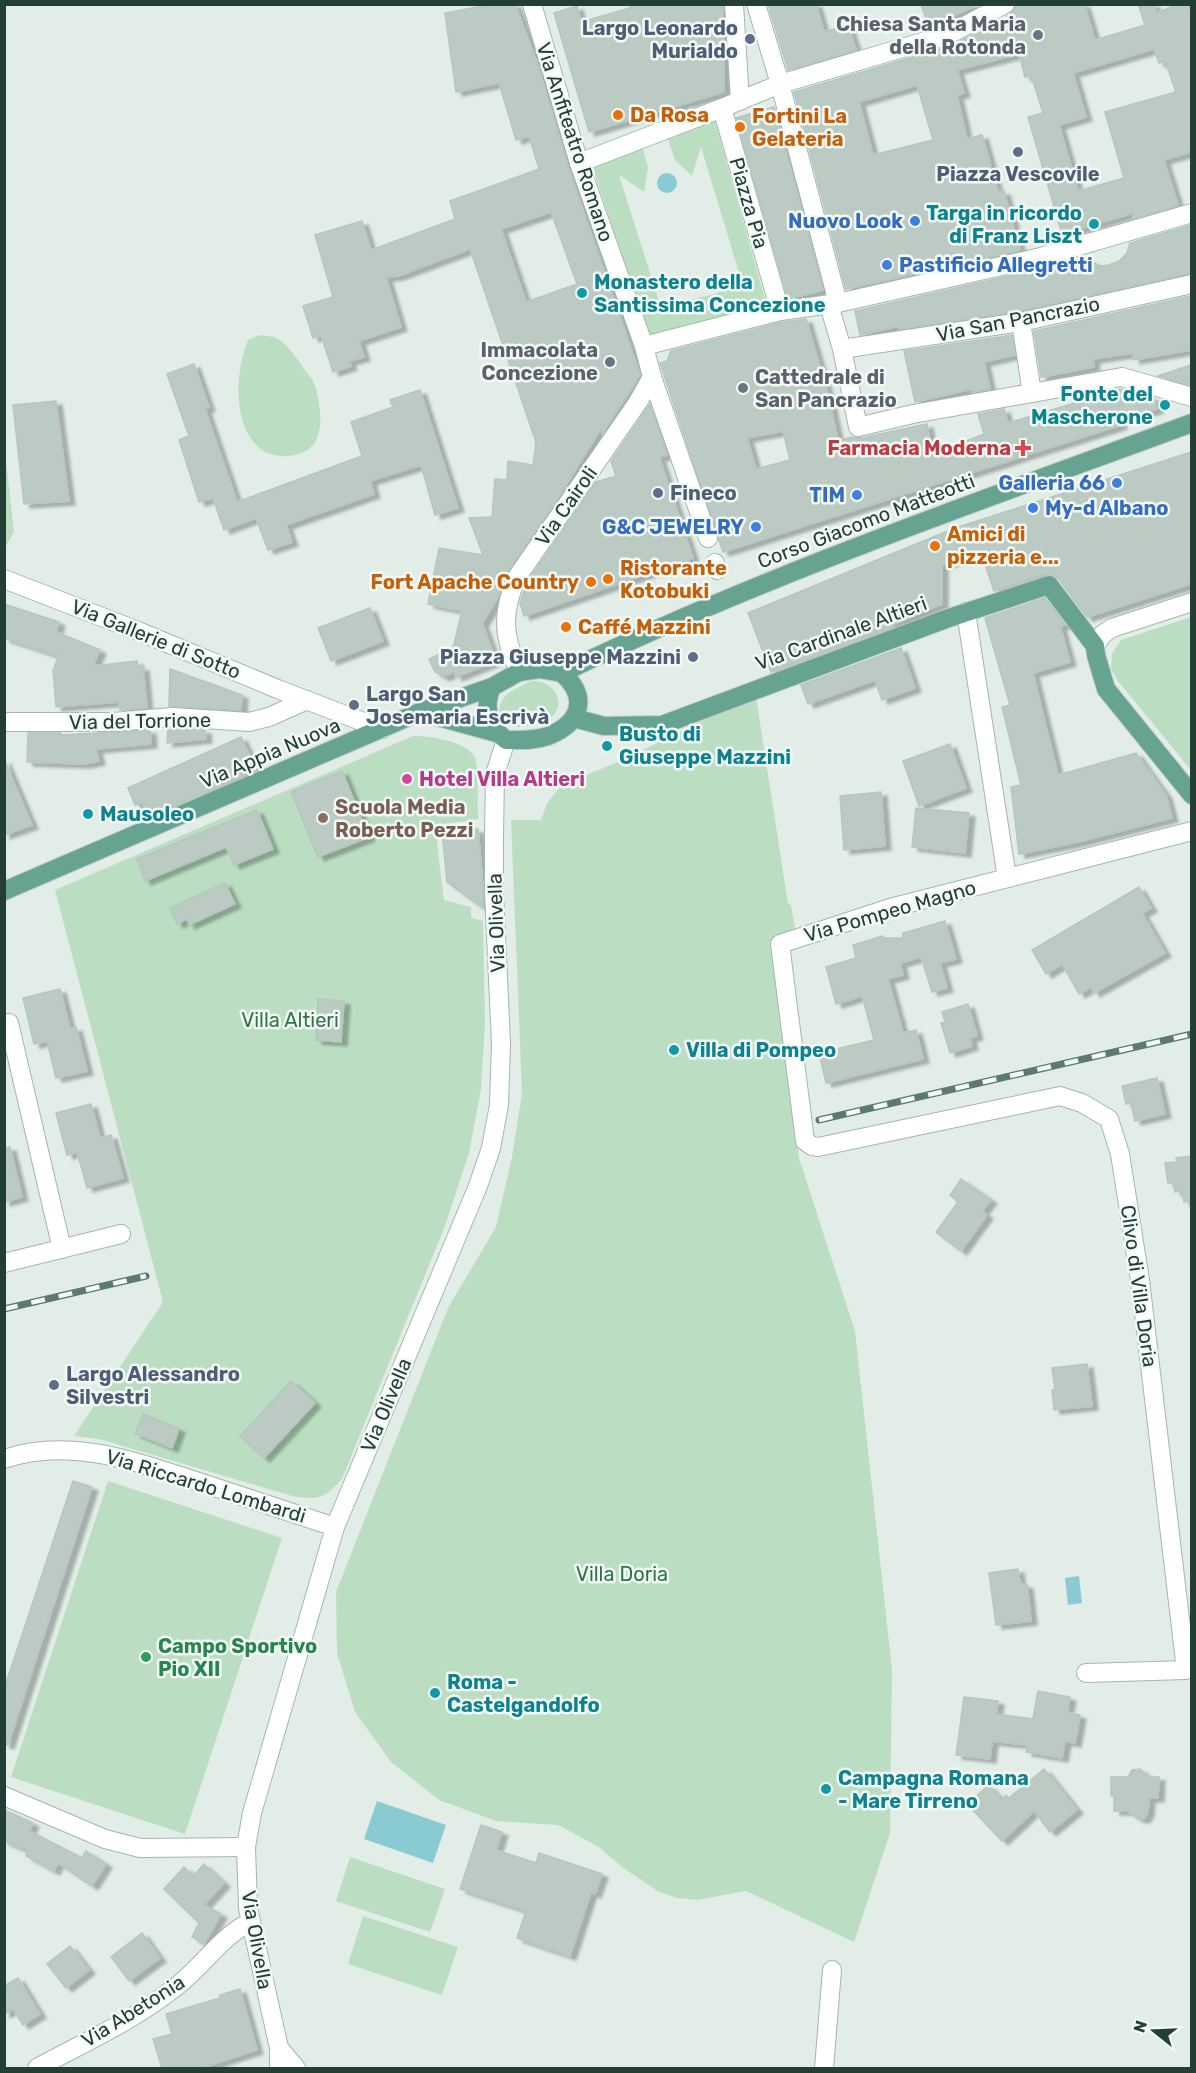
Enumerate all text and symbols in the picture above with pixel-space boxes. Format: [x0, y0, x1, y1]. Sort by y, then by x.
place label: Chiesa Santa Maria della Rotonda [836, 12, 1026, 59]
place label: Largo Leonardo Murialdo [582, 16, 738, 63]
marker: Chiesa Santa Maria della Rotonda [1031, 28, 1045, 42]
marker: Largo Leonardo Murialdo [743, 32, 757, 46]
street label: Via Anfiteatro Romano [531, 39, 619, 245]
place label: Da Rosa [630, 103, 709, 127]
place label: Fortini La Gelateria [752, 104, 847, 151]
marker: Da Rosa [611, 108, 625, 122]
marker: Fortini La Gelateria [733, 120, 747, 134]
marker: Piazza Vescovile [1011, 145, 1025, 159]
street label: Piazza Pia [725, 155, 773, 251]
place label: Piazza Vescovile [936, 162, 1100, 186]
place label: Targa in ricordo di Franz Liszt [926, 201, 1082, 248]
place label: Nuovo Look [788, 209, 903, 233]
marker: Nuovo Look [908, 214, 922, 228]
marker: Targa in ricordo di Franz Liszt [1087, 217, 1101, 231]
place label: Pastificio Allegretti [899, 253, 1093, 277]
marker: Pastificio Allegretti [880, 258, 894, 272]
place label: Monastero della Santissima Concezione [594, 270, 826, 317]
marker: Monastero della Santissima Concezione [575, 286, 589, 300]
street label: Via San Pancrazio [934, 291, 1102, 347]
place label: Immacolata Concezione [480, 338, 598, 385]
marker: Immacolata Concezione [603, 355, 617, 369]
place label: Cattedrale di San Pancrazio [755, 365, 897, 412]
marker: Cattedrale di San Pancrazio [736, 381, 750, 395]
place label: Fonte del Mascherone [1031, 382, 1153, 429]
marker: Fonte del Mascherone [1158, 398, 1172, 412]
place label: Farmacia Moderna [827, 436, 1011, 460]
marker: Farmacia Moderna [1016, 441, 1030, 455]
street label: Via Cairoli [530, 462, 602, 550]
street label: Corso Giacomo Matteotti [754, 468, 978, 574]
place label: Galleria 66 [999, 471, 1105, 495]
marker: Galleria 66 [1110, 476, 1124, 490]
place label: Fineco [670, 481, 737, 505]
place label: TIM [809, 483, 845, 507]
marker: Fineco [651, 486, 665, 500]
marker: TIM [850, 488, 864, 502]
place label: My-d Albano [1045, 496, 1169, 520]
marker: My-d Albano [1026, 501, 1040, 515]
place label: G&C JEWELRY [602, 515, 744, 539]
marker: G&C JEWELRY [749, 520, 763, 534]
place label: Amici di pizzeria e... [947, 522, 1059, 569]
marker: Amici di pizzeria e... [928, 539, 942, 553]
place label: Ristorante Kotobuki [620, 556, 727, 603]
place label: Fort Apache Country [371, 570, 579, 594]
marker: Ristorante Kotobuki [601, 572, 615, 586]
marker: Fort Apache Country [584, 575, 598, 589]
street label: Via Cardinale Altieri [752, 591, 930, 675]
street label: Via Gallerie di Sotto [68, 594, 244, 684]
place label: Caffé Mazzini [578, 615, 711, 639]
marker: Caffé Mazzini [559, 620, 573, 634]
place label: Piazza Giuseppe Mazzini [440, 645, 681, 669]
marker: Piazza Giuseppe Mazzini [686, 650, 700, 664]
place label: Largo San Josemaria Escrivà [366, 682, 549, 729]
marker: Largo San Josemaria Escrivà [347, 698, 361, 712]
street label: Via del Torrione [69, 708, 211, 734]
street label: Via Appia Nuova [196, 713, 344, 793]
place label: Busto di Giuseppe Mazzini [619, 722, 791, 769]
marker: Busto di Giuseppe Mazzini [600, 739, 614, 753]
place label: Hotel Villa Altieri [419, 767, 585, 791]
marker: Hotel Villa Altieri [400, 772, 414, 786]
place label: Scuola Media Roberto Pezzi [335, 795, 473, 842]
place label: Mausoleo [100, 802, 194, 826]
marker: Mausoleo [81, 807, 95, 821]
marker: Scuola Media Roberto Pezzi [316, 811, 330, 825]
street label: Via Olivella [482, 873, 510, 973]
street label: Via Pompeo Magno [801, 875, 979, 947]
park label: Villa Altieri [241, 1008, 339, 1032]
place label: Villa di Pompeo [686, 1038, 836, 1062]
marker: Villa di Pompeo [667, 1043, 681, 1057]
street label: Clivo di Villa Doria [1116, 1203, 1162, 1369]
street label: Via Olivella [355, 1354, 417, 1456]
place label: Largo Alessandro Silvestri [66, 1362, 240, 1409]
marker: Largo Alessandro Silvestri [47, 1378, 61, 1392]
street label: Via Riccardo Lombardi [103, 1444, 309, 1528]
park label: Villa Doria [576, 1562, 668, 1586]
place label: Campo Sportivo Pio XII [158, 1634, 317, 1681]
marker: Campo Sportivo Pio XII [139, 1650, 153, 1664]
place label: Roma - Castelgandolfo [447, 1670, 600, 1717]
marker: Roma - Castelgandolfo [428, 1686, 442, 1700]
place label: Campagna Romana - Mare Tirreno [838, 1766, 1029, 1813]
marker: Campagna Romana - Mare Tirreno [819, 1782, 833, 1796]
street label: Via Olivella [237, 1889, 277, 1991]
street label: Via Abetonia [77, 1970, 189, 2052]
north arrow [1124, 2001, 1184, 2061]
text: N [1129, 2018, 1151, 2035]

